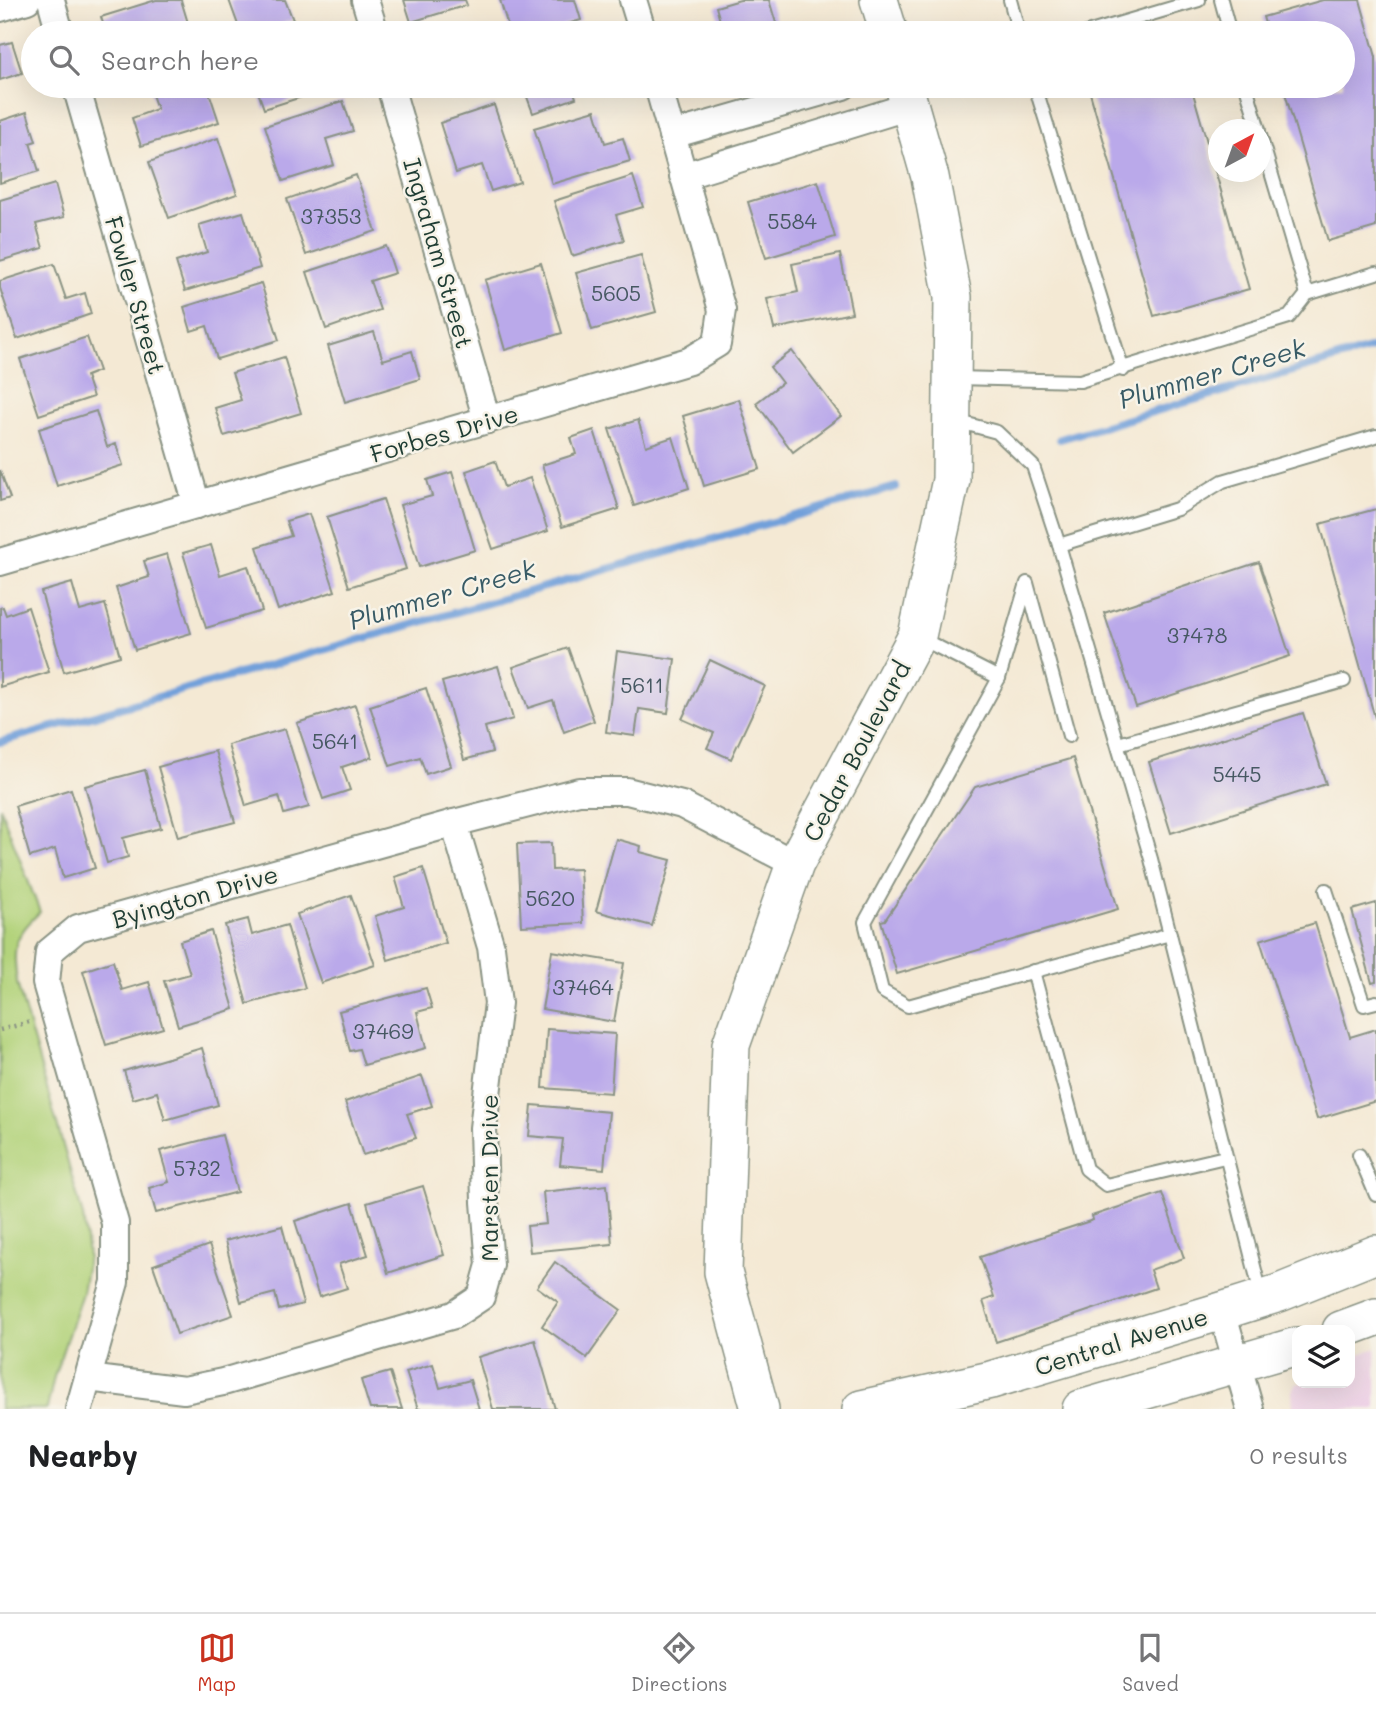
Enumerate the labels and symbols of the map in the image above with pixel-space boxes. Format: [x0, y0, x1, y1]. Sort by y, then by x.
north arrow [1208, 119, 1271, 182]
street label: Ingraham Street [397, 154, 481, 352]
house number: 37353 [301, 202, 361, 229]
house number: 5584 [767, 207, 817, 234]
street label: Fowler Street [99, 212, 173, 378]
house number: 5605 [591, 279, 641, 306]
water label: Plummer Creek [1114, 330, 1311, 416]
street label: Forbes Drive [366, 397, 522, 469]
water label: Plummer Creek [344, 551, 541, 637]
house number: 37478 [1167, 621, 1227, 648]
street label: Cedar Boulevard [795, 655, 917, 847]
house number: 5611 [620, 671, 664, 698]
house number: 5641 [312, 727, 358, 754]
house number: 5445 [1212, 760, 1262, 787]
street label: Byington Drive [108, 858, 282, 934]
house number: 5620 [525, 884, 575, 911]
house number: 37464 [552, 973, 614, 1000]
house number: 37469 [352, 1017, 414, 1044]
street label: Marsten Drive [473, 1094, 504, 1262]
house number: 5732 [173, 1154, 221, 1181]
street label: Central Avenue [1031, 1300, 1211, 1382]

